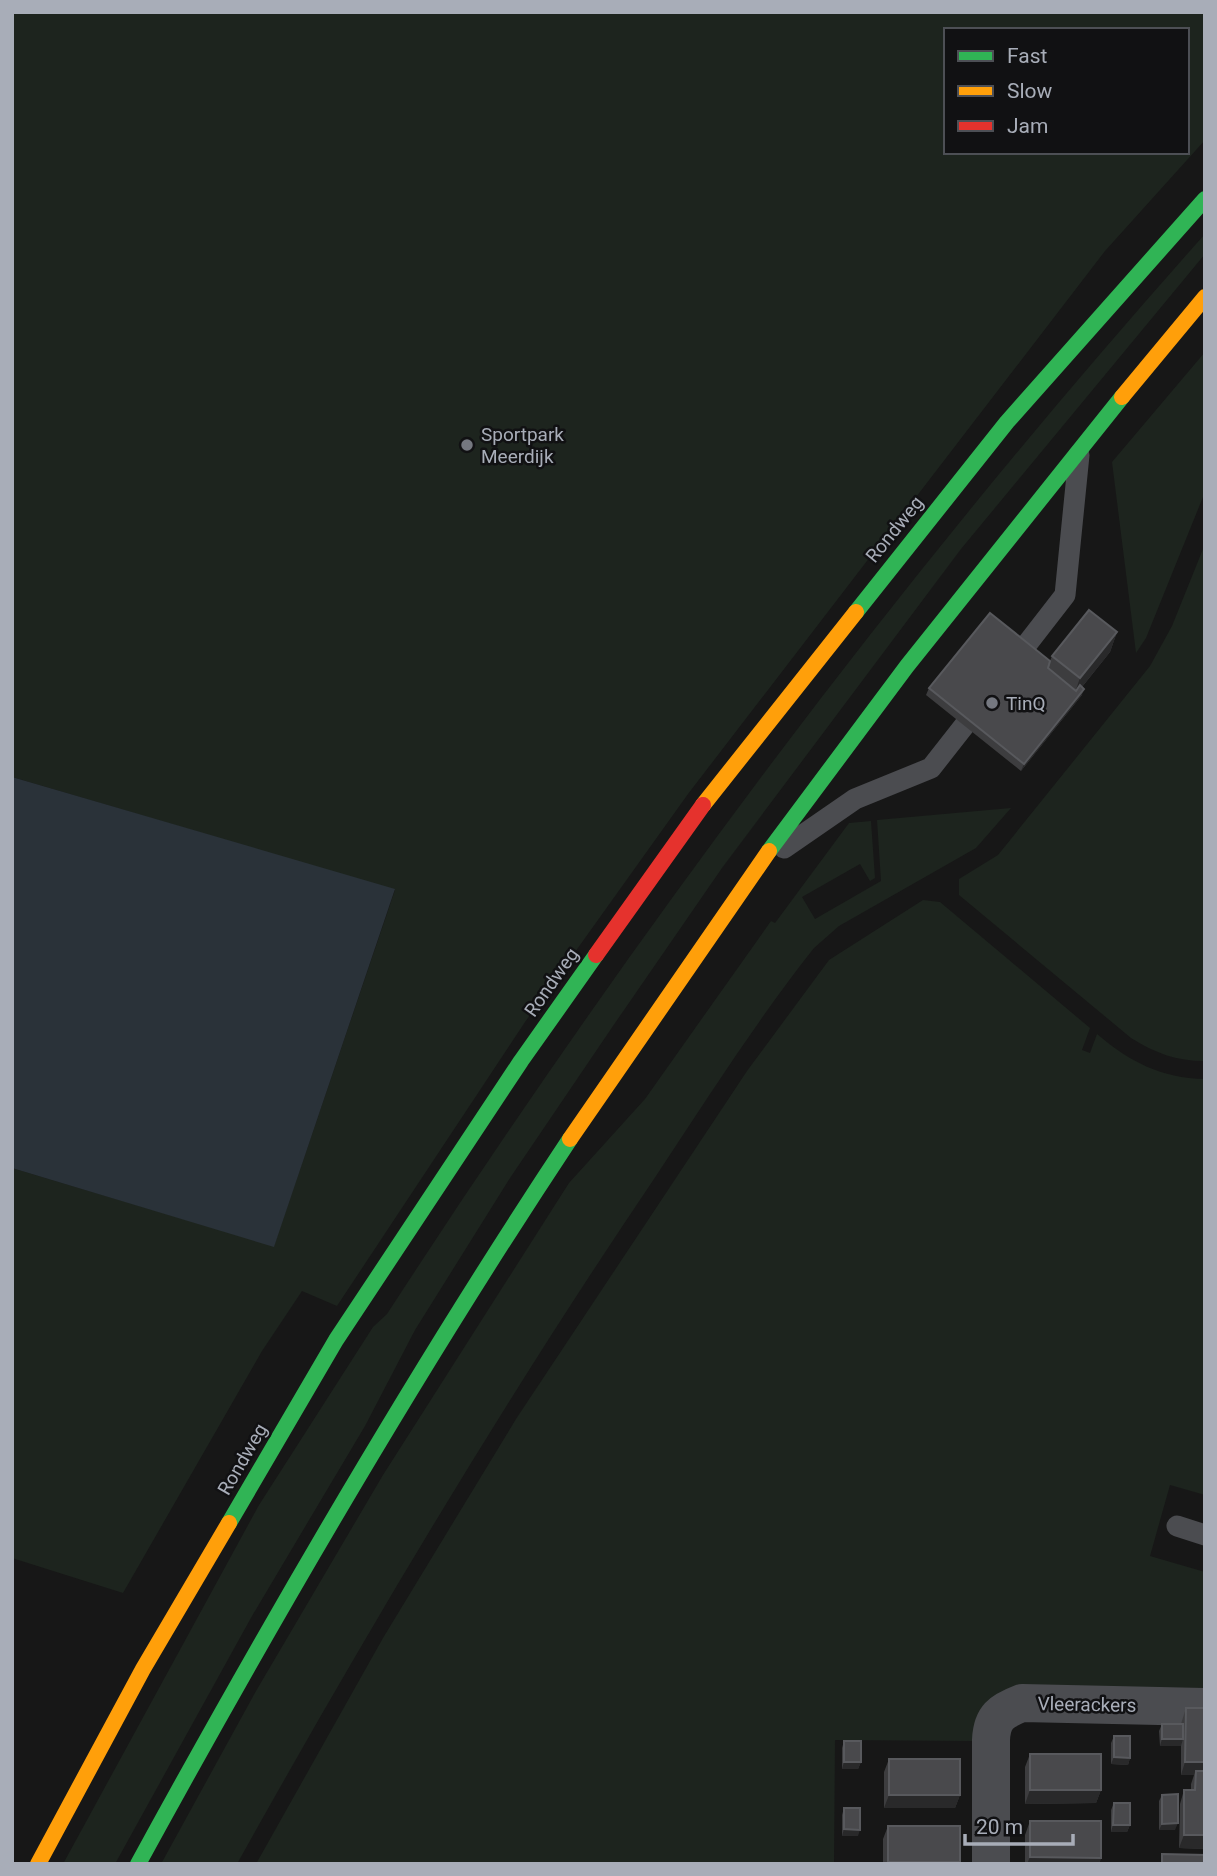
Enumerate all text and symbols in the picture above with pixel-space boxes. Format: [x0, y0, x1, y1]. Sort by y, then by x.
legend [944, 28, 1189, 154]
text: Fast [1007, 44, 1048, 68]
text: Slow [1007, 79, 1053, 103]
text: Jam [1007, 114, 1048, 138]
place label: Sportpark Meerdijk [481, 423, 564, 468]
marker: Sportpark Meerdijk [459, 437, 475, 453]
street label: Rondweg [861, 491, 928, 567]
place label: TinQ [1006, 692, 1046, 715]
marker: TinQ [984, 695, 1000, 711]
street label: Rondweg [519, 943, 583, 1021]
street label: Rondweg [213, 1419, 272, 1499]
street label: Vleerackers [1037, 1692, 1137, 1717]
scale bar [965, 1802, 1074, 1846]
text: 20 m [976, 1815, 1023, 1839]

